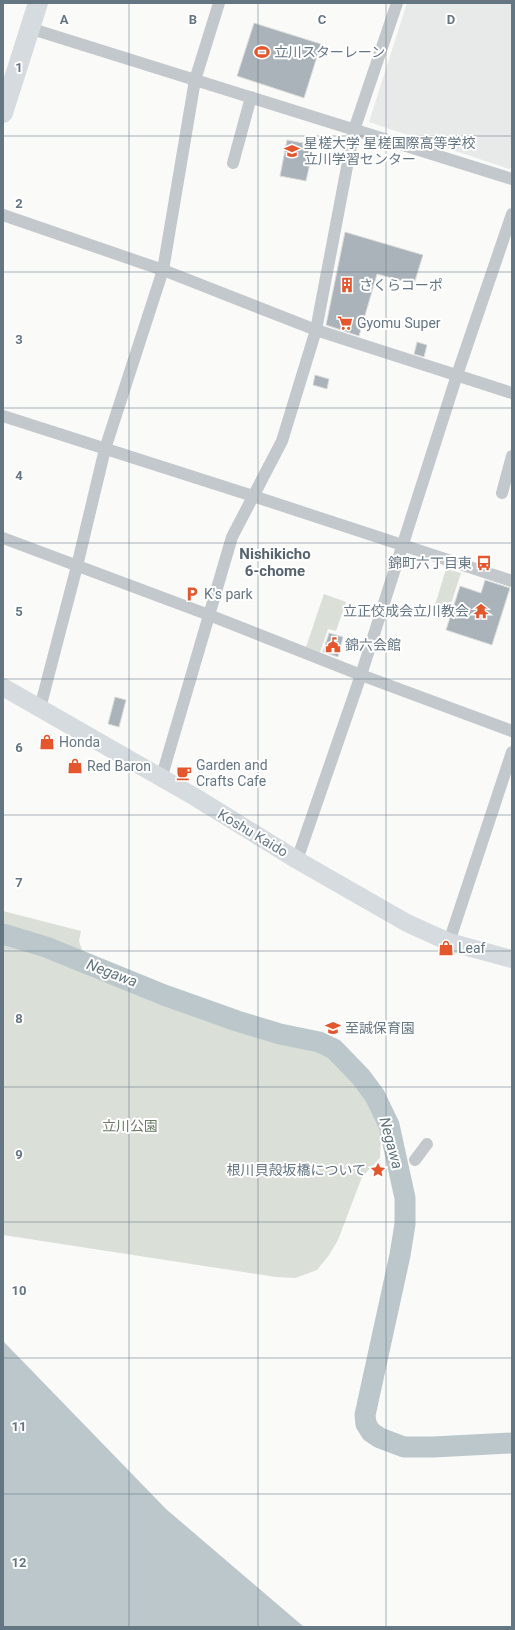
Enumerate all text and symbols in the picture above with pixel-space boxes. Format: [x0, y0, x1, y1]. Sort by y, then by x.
text: A [60, 12, 69, 27]
text: B [189, 12, 197, 27]
text: C [318, 12, 327, 27]
text: D [447, 12, 455, 27]
sports icon: 立川スターレーン [253, 43, 271, 61]
place label: 立川スターレーン [274, 44, 385, 60]
text: 1 [15, 60, 23, 75]
place label: 星槎大学 星槎国際高等学校 立川学習センター [304, 135, 475, 167]
school or university icon: 星槎大学 星槎国際高等学校 立川学習センター [283, 142, 301, 160]
text: 2 [15, 196, 23, 211]
building icon: さくらコーポ [338, 276, 356, 294]
place label: さくらコーポ [359, 277, 443, 293]
supermarket icon: Gyomu Super [336, 314, 354, 332]
place label: Gyomu Super [357, 315, 441, 331]
text: 3 [15, 332, 23, 347]
text: 4 [15, 468, 23, 483]
district label: Nishikicho 6-chome [239, 545, 311, 580]
bus stop icon: 錦町六丁目東 [475, 554, 493, 572]
place label: 錦町六丁目東 [388, 555, 472, 571]
parking icon: K's park [183, 585, 201, 603]
place label: K's park [204, 586, 254, 602]
temple icon: 立正佼成会立川教会 [472, 602, 490, 620]
place label: 立正佼成会立川教会 [343, 603, 469, 619]
text: 5 [15, 604, 23, 619]
public building icon: 錦六会館 [324, 636, 342, 654]
place label: 錦六会館 [345, 637, 401, 653]
shop icon: Honda [38, 733, 56, 751]
place label: Honda [59, 734, 100, 750]
text: 6 [15, 740, 23, 755]
shop icon: Red Baron [66, 757, 84, 775]
place label: Garden and Crafts Cafe [196, 757, 268, 789]
place label: Red Baron [87, 758, 151, 774]
cafe icon: Garden and Crafts Cafe [175, 764, 193, 782]
street label: Koshu Kaido [215, 806, 291, 860]
text: 7 [15, 875, 23, 890]
shop icon: Leaf [437, 939, 455, 957]
place label: Leaf [458, 940, 486, 956]
water label: Negawa [84, 955, 140, 991]
text: 8 [15, 1011, 23, 1026]
school or university icon: 至誠保育園 [324, 1019, 342, 1037]
place label: 至誠保育園 [345, 1020, 415, 1036]
water label: Negawa [375, 1115, 407, 1171]
park label: 立川公園 [102, 1118, 158, 1134]
text: 9 [15, 1147, 23, 1162]
place icon: 根川貝殻坂橋について [369, 1161, 387, 1179]
place label: 根川貝殻坂橋について [226, 1162, 366, 1178]
text: 10 [12, 1283, 26, 1298]
text: 11 [12, 1419, 26, 1434]
text: 12 [12, 1555, 26, 1570]

